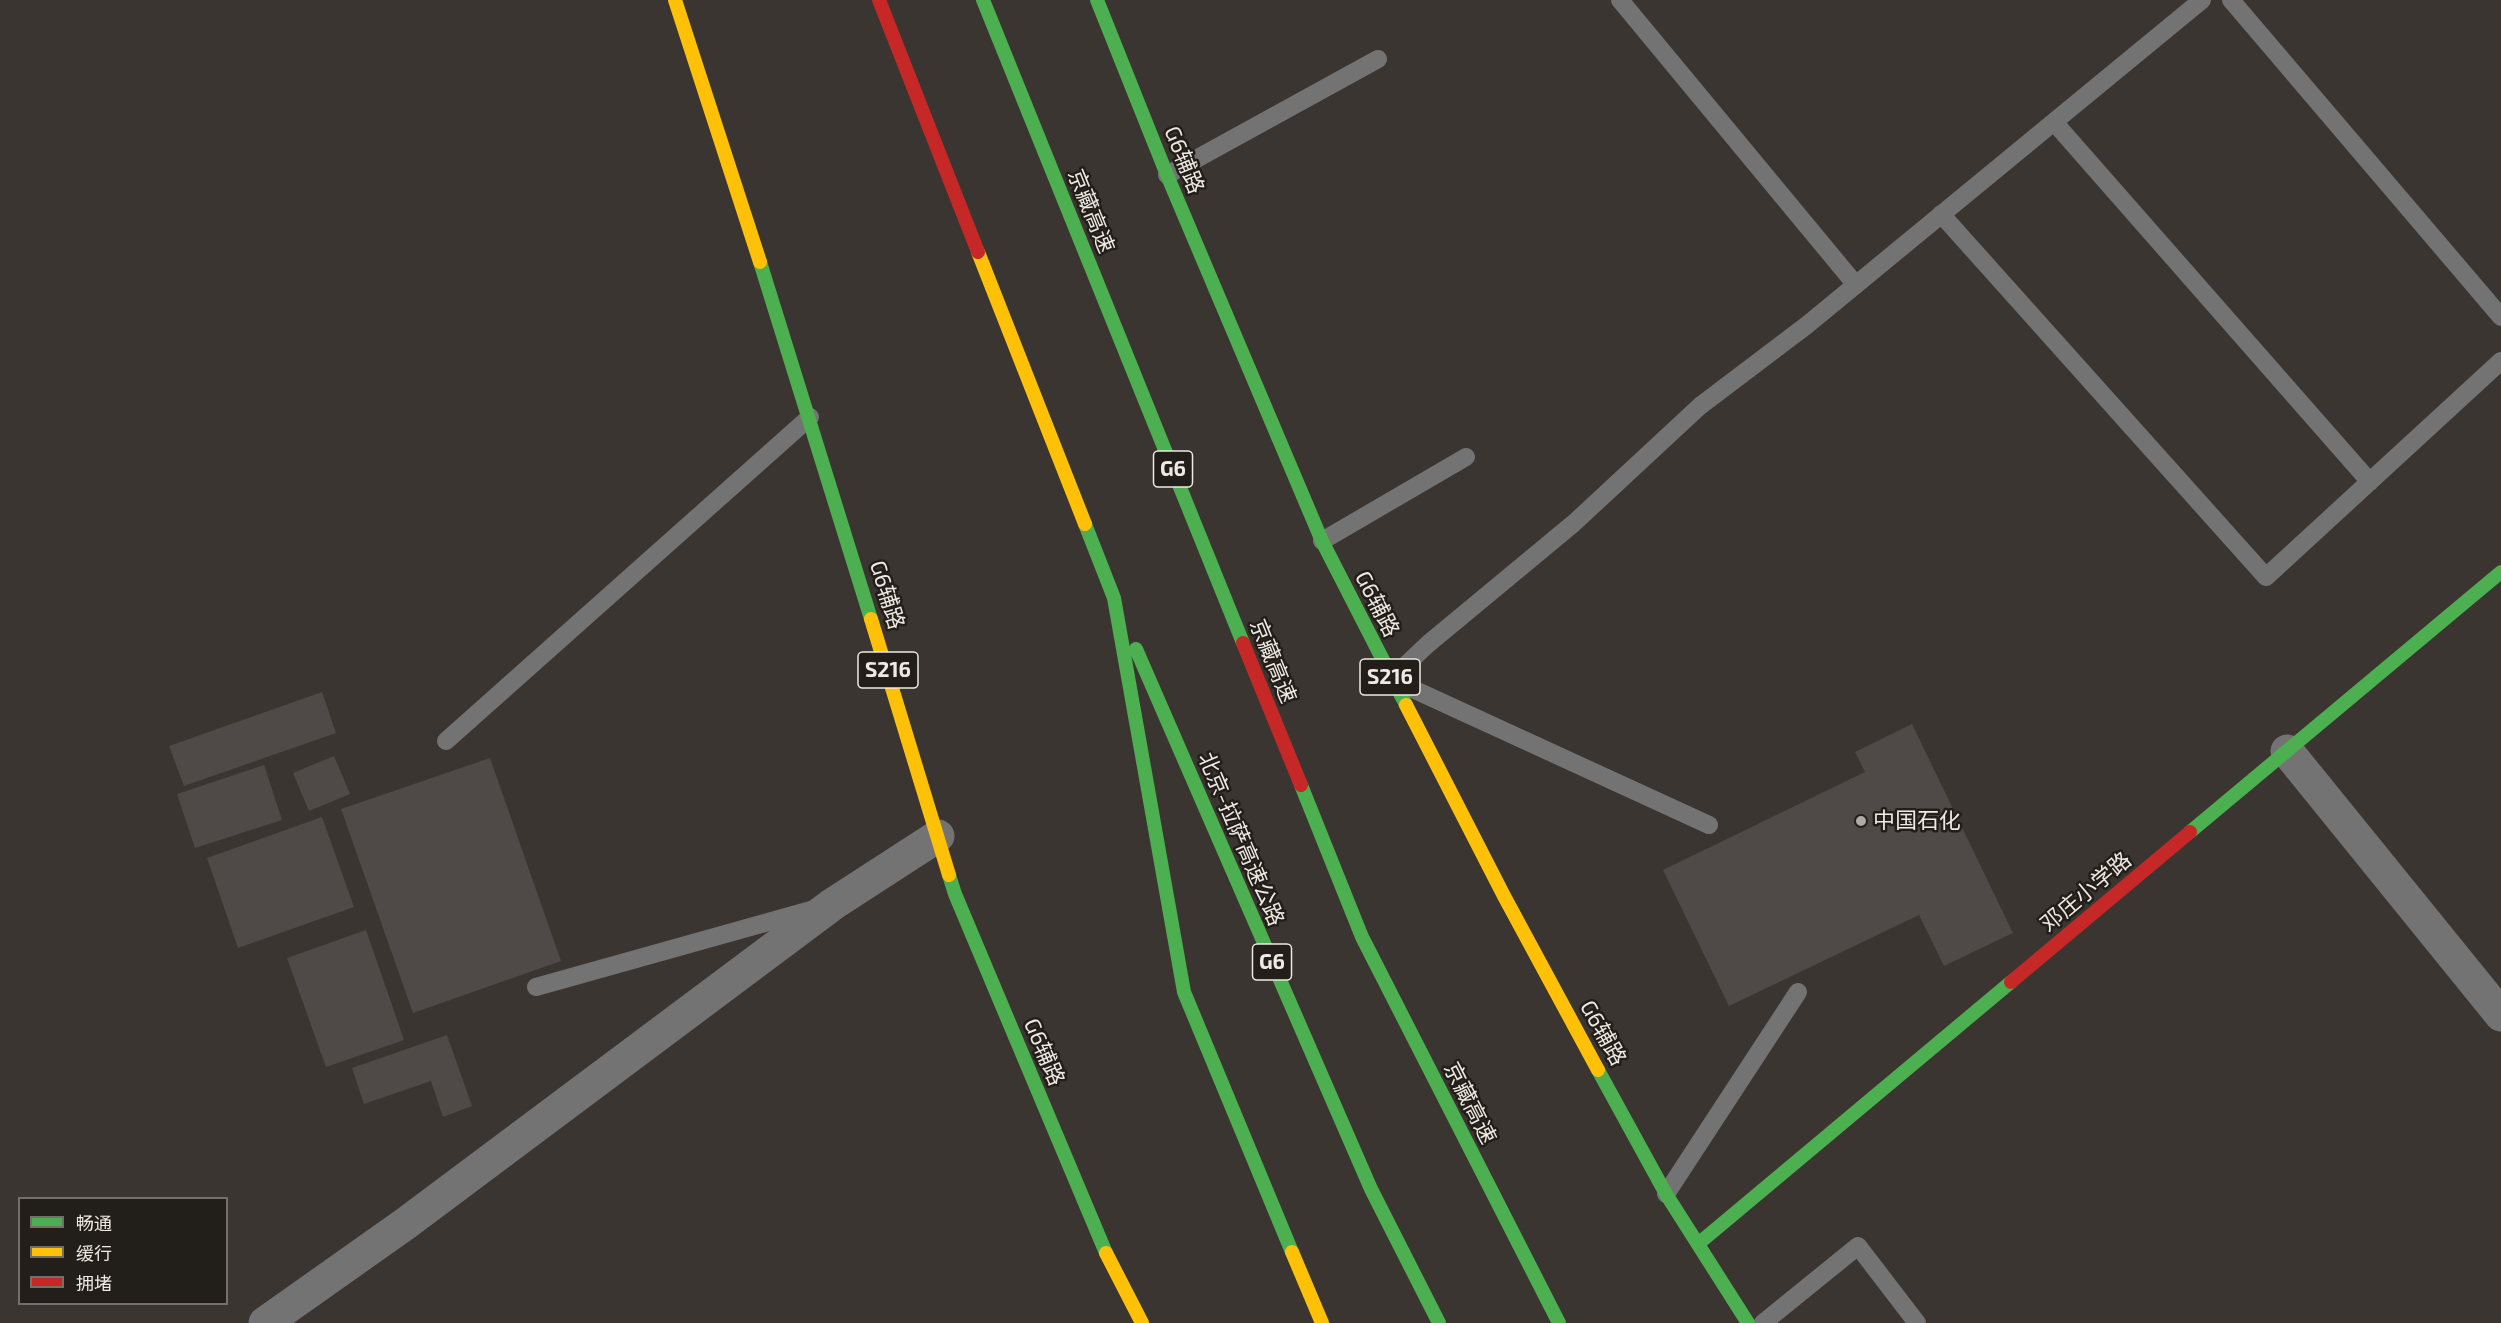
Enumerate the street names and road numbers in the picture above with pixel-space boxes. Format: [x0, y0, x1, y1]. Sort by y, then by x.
street label: G6辅路 [1159, 122, 1209, 198]
street label: 京藏高速 [1062, 165, 1120, 257]
road number: G6 [1154, 451, 1192, 487]
street label: G6辅路 [864, 557, 910, 633]
street label: G6辅路 [1349, 567, 1405, 641]
street label: 京藏高速 [1244, 615, 1302, 707]
road number: S216 [858, 652, 918, 688]
road number: S216 [1360, 659, 1420, 695]
street label: 北京-拉萨高速公路 [1193, 748, 1289, 930]
street label: 邓庄小学路 [2035, 847, 2137, 937]
road number: G6 [1252, 944, 1292, 980]
street label: G6辅路 [1574, 996, 1632, 1070]
street label: G6辅路 [1018, 1014, 1070, 1090]
street label: 京藏高速 [1438, 1058, 1502, 1148]

